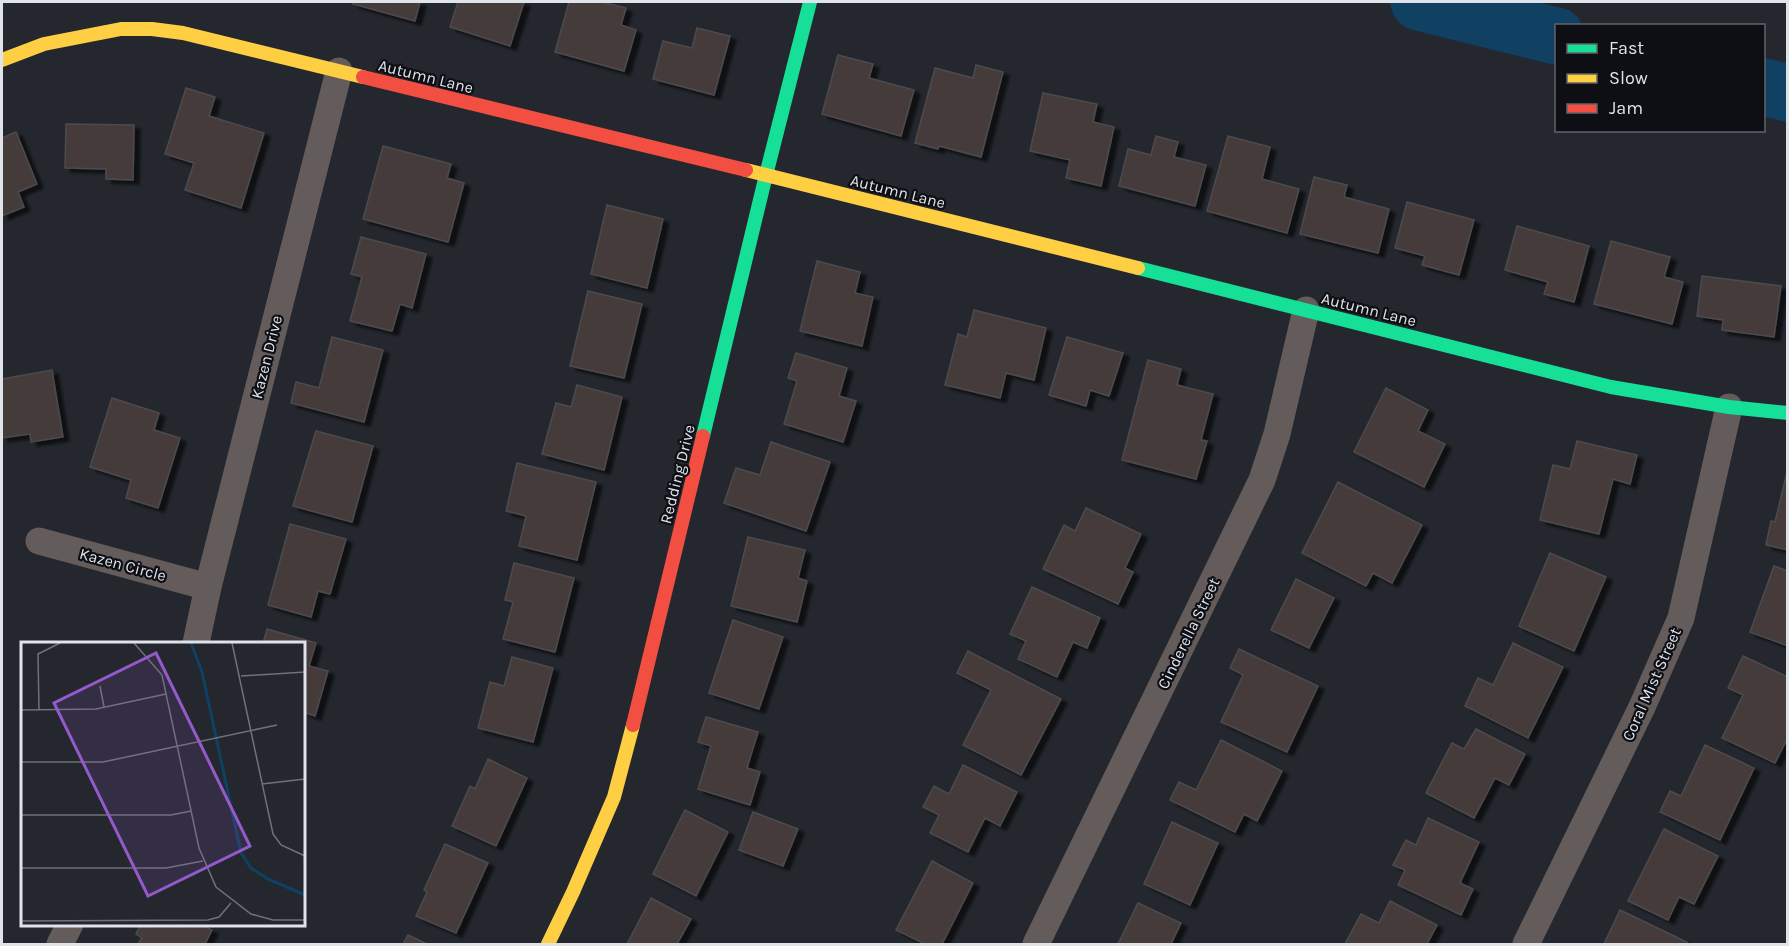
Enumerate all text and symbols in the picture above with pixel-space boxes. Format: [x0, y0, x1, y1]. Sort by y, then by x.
legend [1555, 24, 1765, 132]
text: Fast [1609, 37, 1644, 59]
street label: Autumn Lane [376, 56, 475, 97]
text: Slow [1609, 67, 1648, 89]
text: Jam [1609, 97, 1643, 119]
street label: Autumn Lane [848, 171, 947, 212]
street label: Autumn Lane [1319, 289, 1418, 330]
street label: Kazen Drive [247, 314, 286, 401]
street label: Redding Drive [656, 423, 699, 526]
street label: Kazen Circle [77, 544, 168, 585]
street label: Cinderella Street [1153, 574, 1224, 692]
street label: Coral Mist Street [1618, 625, 1685, 744]
inset map [21, 642, 304, 925]

